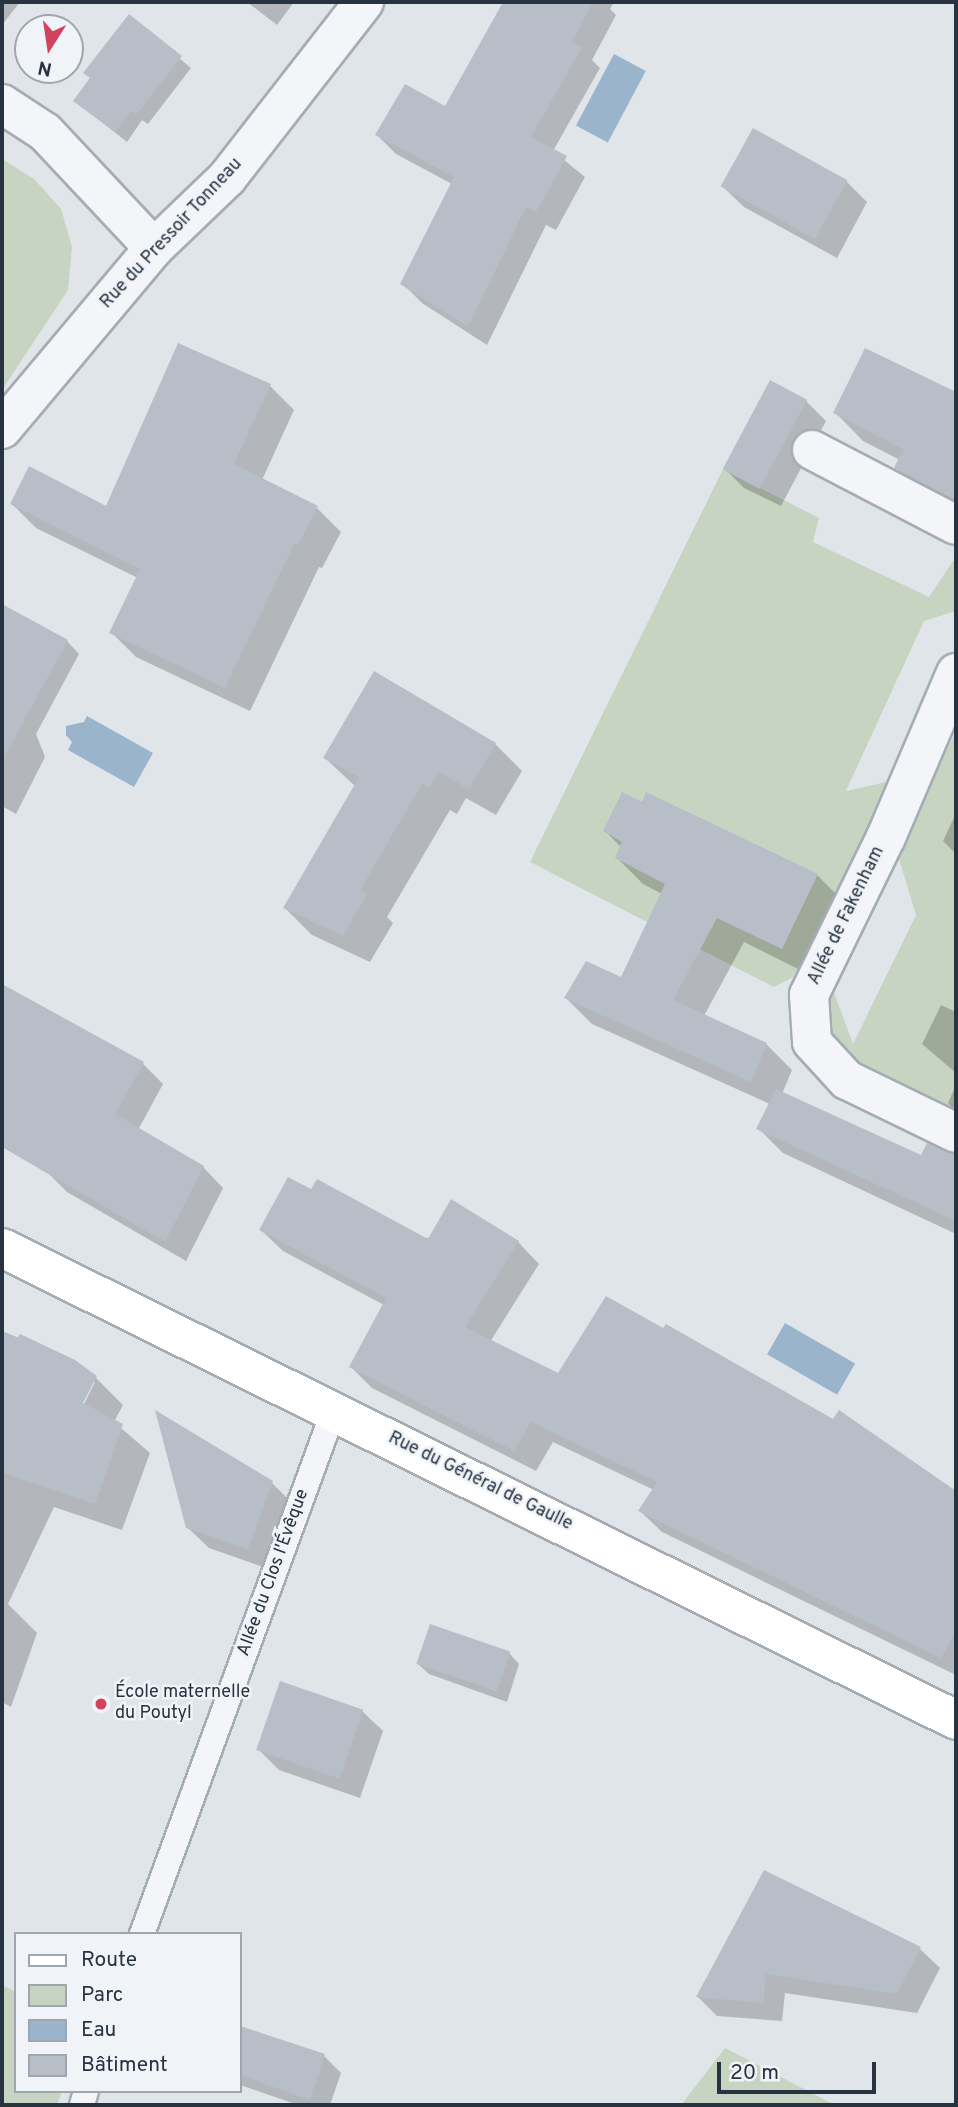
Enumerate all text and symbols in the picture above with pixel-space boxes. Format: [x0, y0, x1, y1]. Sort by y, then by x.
north arrow [14, 14, 84, 84]
text: N [36, 54, 54, 81]
street label: Rue du Pressoir Tonneau [96, 154, 248, 314]
street label: Allée de Fakenham [804, 843, 890, 989]
street label: Rue du Général de Gaulle [384, 1428, 576, 1536]
street label: Allée du Clos l'Évêque [234, 1487, 314, 1659]
place label: École maternelle du Poutyl [115, 1683, 250, 1726]
marker: École maternelle du Poutyl [93, 1696, 109, 1712]
legend [14, 1932, 242, 2093]
text: Route [81, 1947, 137, 1974]
text: Parc [81, 1982, 123, 2009]
text: Eau [81, 2017, 116, 2044]
scale bar [720, 2048, 879, 2092]
text: Bâtiment [81, 2052, 168, 2079]
text: 20 m [730, 2060, 779, 2087]

